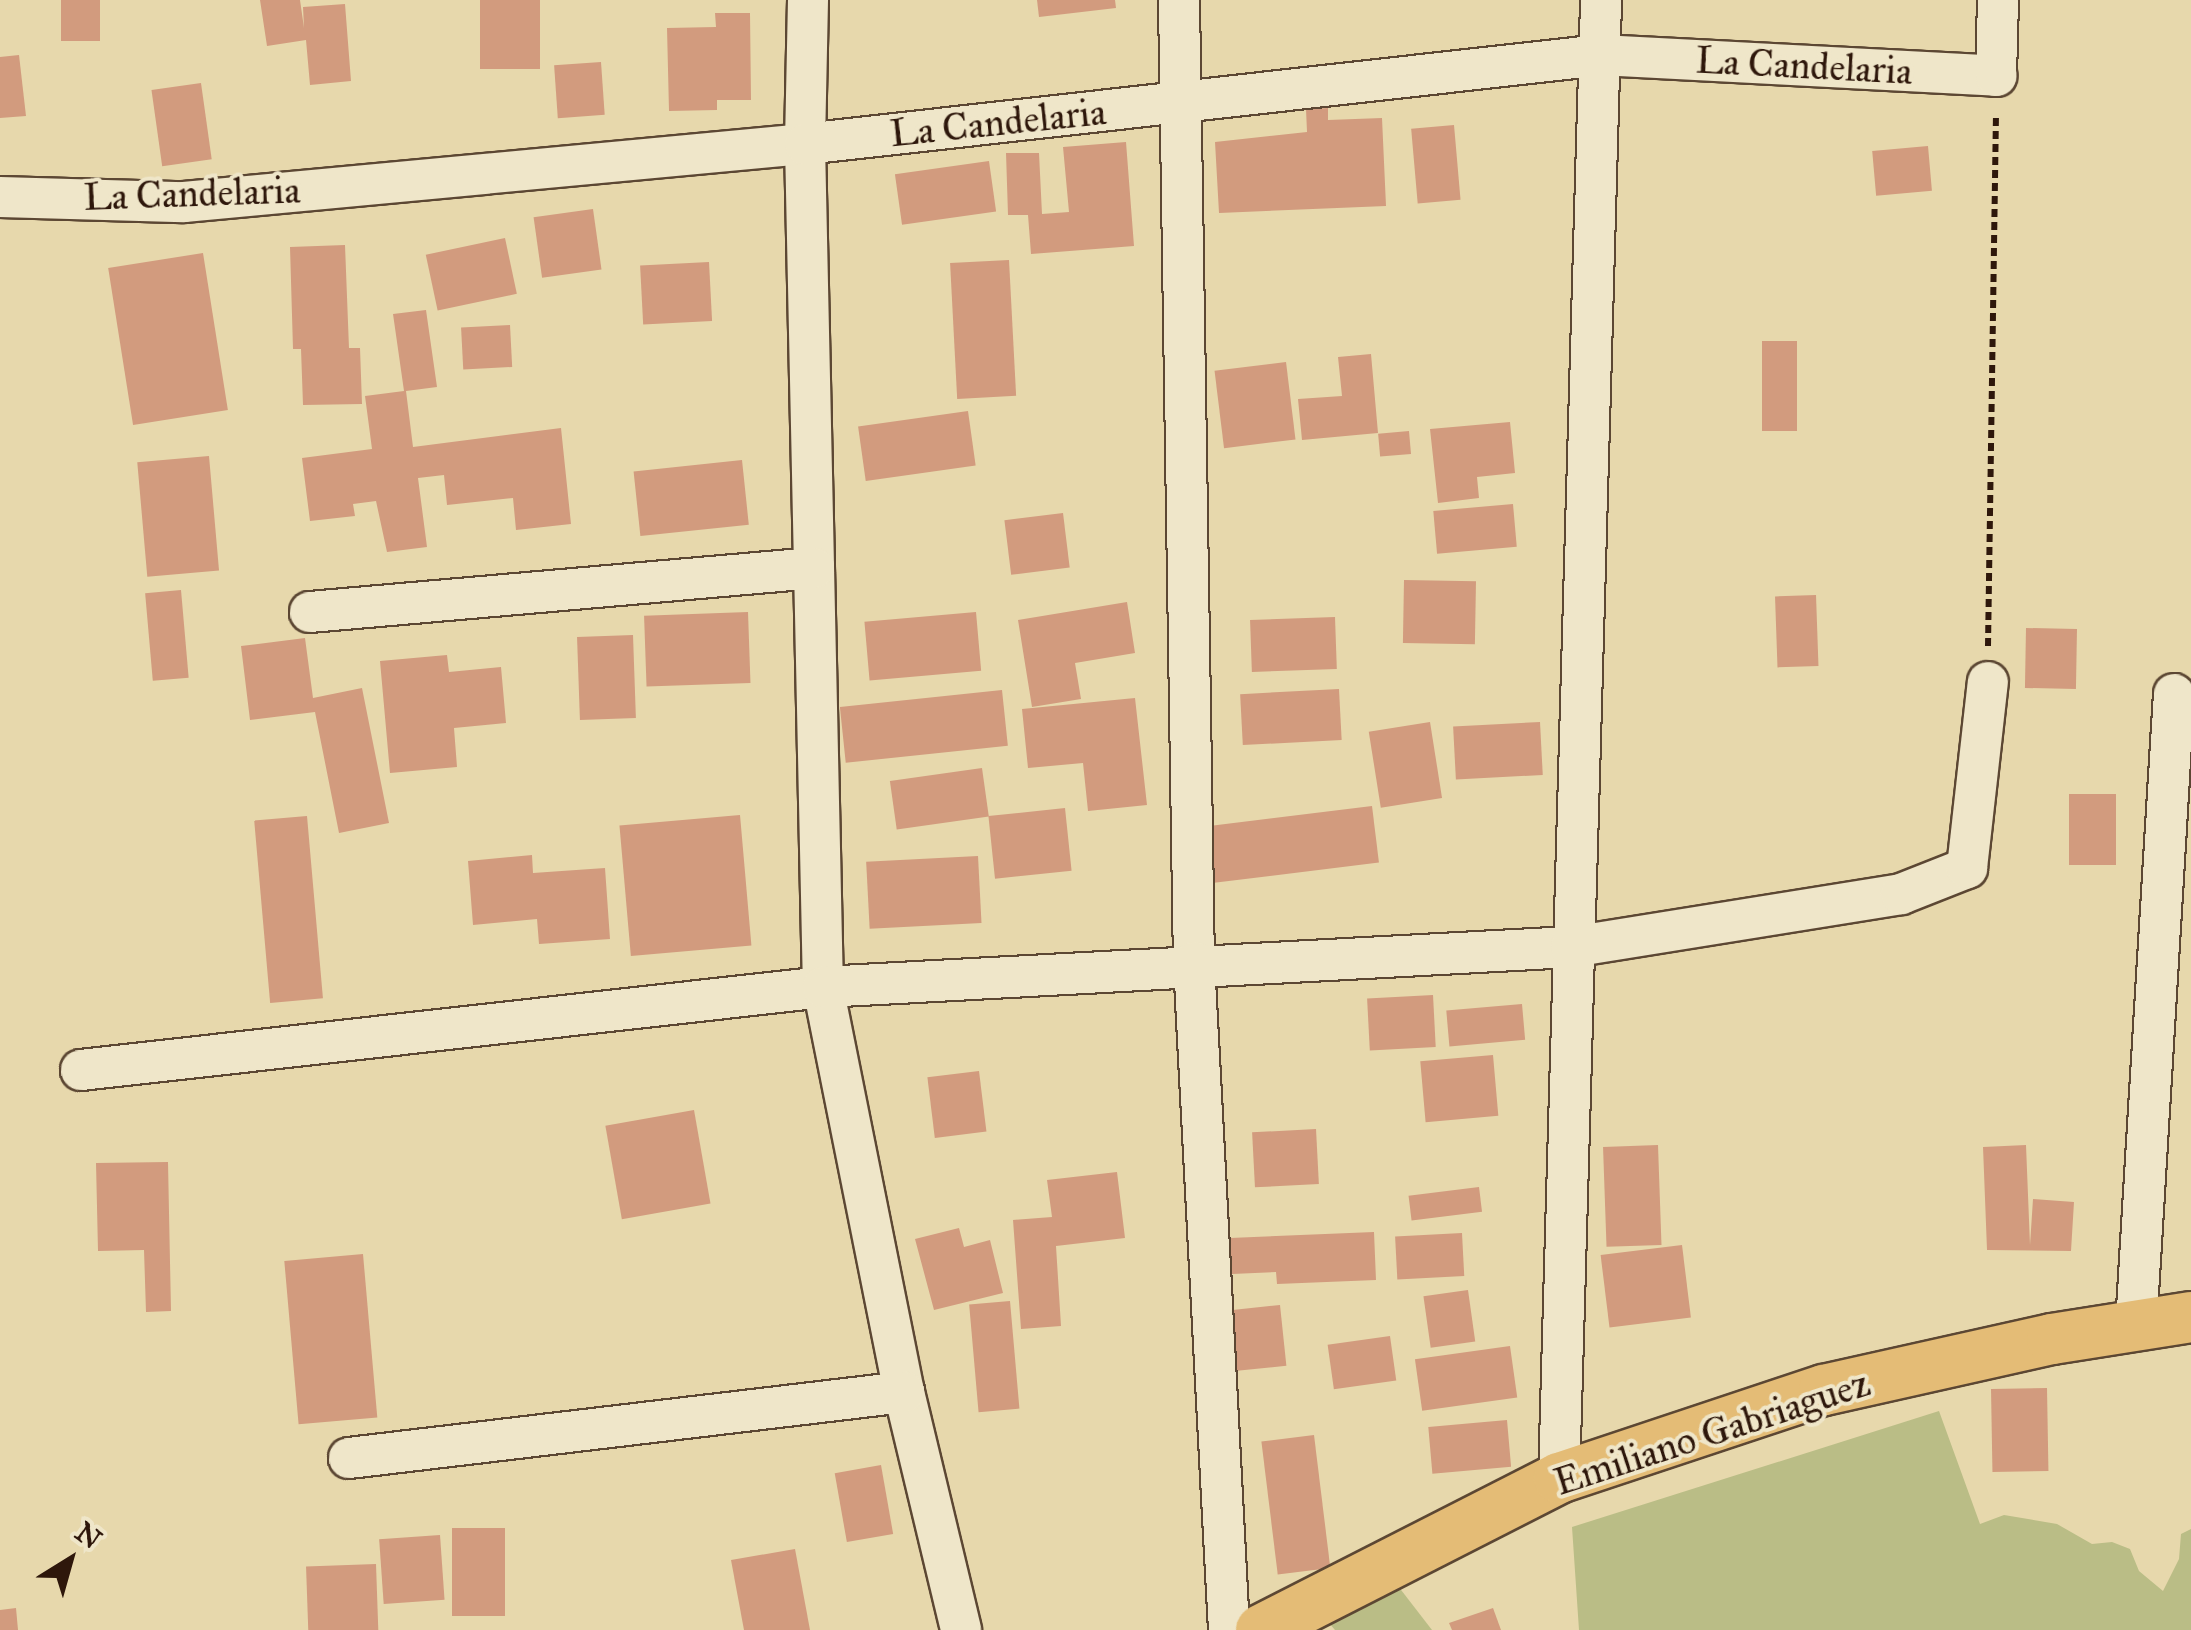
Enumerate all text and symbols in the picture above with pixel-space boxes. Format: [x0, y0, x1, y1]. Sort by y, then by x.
street label: La Candelaria [1695, 38, 1913, 94]
street label: La Candelaria [888, 89, 1108, 157]
street label: La Candelaria [83, 167, 301, 221]
street label: Emiliano Gabriaguez [1548, 1360, 1876, 1506]
north arrow [20, 1510, 120, 1610]
text: N [68, 1515, 108, 1557]

